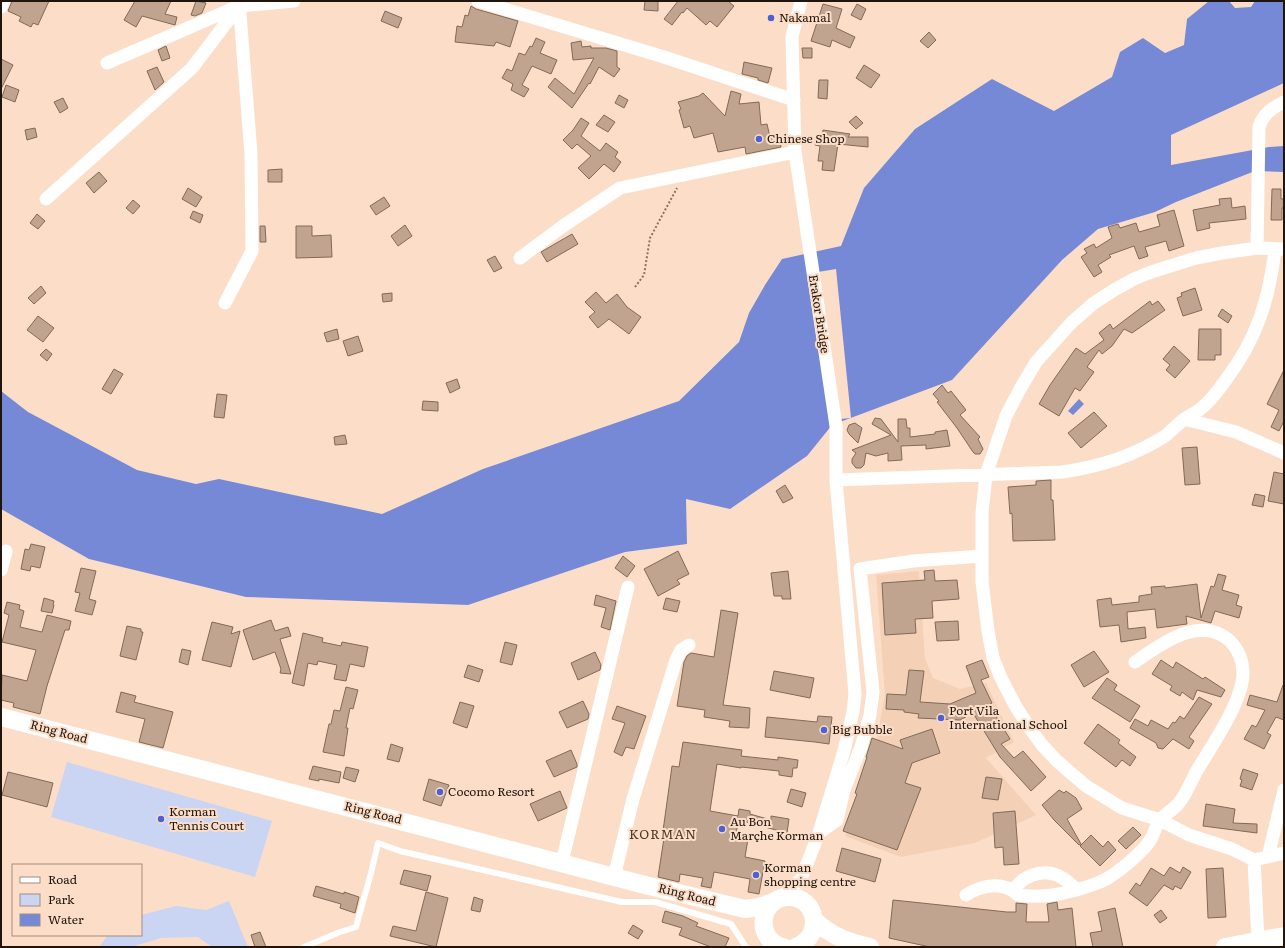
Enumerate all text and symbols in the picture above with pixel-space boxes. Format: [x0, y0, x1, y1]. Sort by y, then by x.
place label: Nakamal [779, 8, 831, 26]
marker: Nakamal [766, 13, 776, 23]
place label: Chinese Shop [767, 129, 845, 147]
marker: Chinese Shop [754, 134, 764, 144]
street label: Erakor Bridge [805, 273, 835, 355]
place label: Port Vila International School [949, 701, 1068, 733]
marker: Port Vila International School [936, 713, 946, 723]
street label: Ring Road [29, 715, 91, 748]
place label: Big Bubble [832, 720, 892, 738]
marker: Big Bubble [819, 725, 829, 735]
place label: Cocomo Resort [448, 782, 535, 800]
marker: Cocomo Resort [435, 787, 445, 797]
street label: Ring Road [343, 796, 405, 828]
place label: Korman Tennis Court [169, 802, 244, 834]
place label: Au Bon Marçhe Korman [730, 812, 823, 844]
marker: Korman Tennis Court [156, 814, 166, 824]
district label: KORMAN [629, 824, 697, 843]
marker: Au Bon Marçhe Korman [717, 824, 727, 834]
place label: Korman shopping centre [764, 858, 856, 890]
legend [12, 864, 142, 936]
text: Road [48, 870, 78, 888]
marker: Korman shopping centre [751, 870, 761, 880]
street label: Ring Road [657, 878, 719, 910]
text: Park [48, 890, 75, 908]
text: Water [48, 910, 84, 928]

